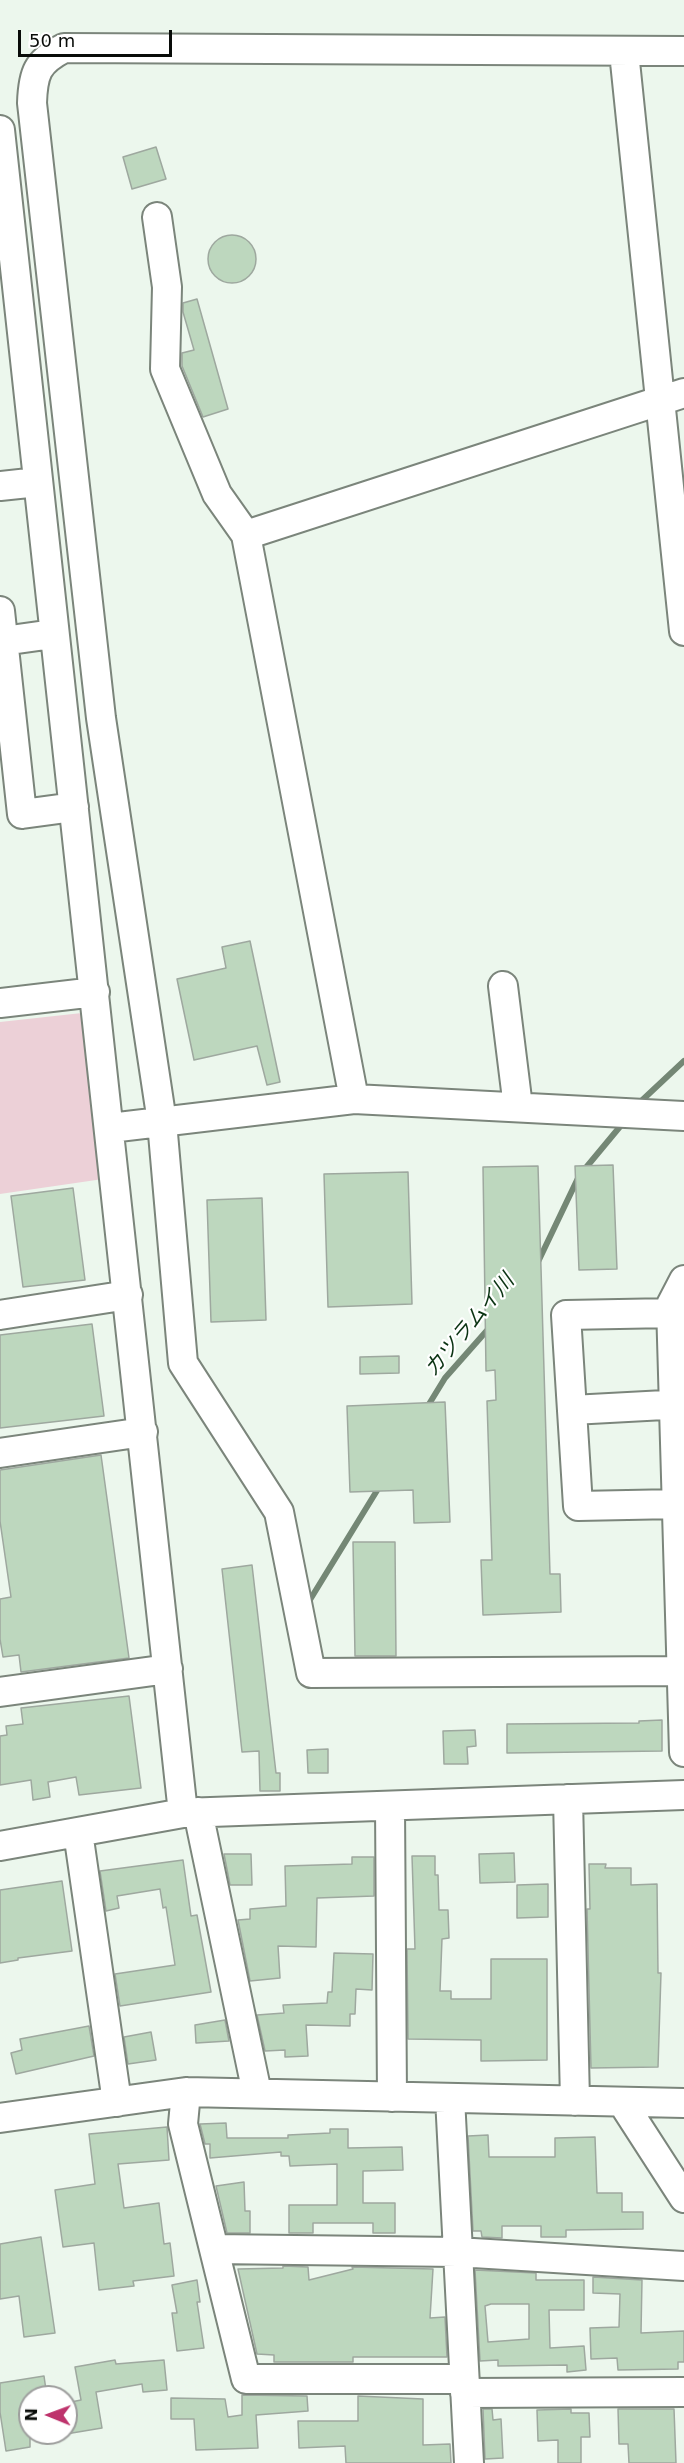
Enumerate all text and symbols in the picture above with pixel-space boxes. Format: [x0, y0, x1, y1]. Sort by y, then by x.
scale bar [21, 18, 176, 56]
text: 50 m [29, 30, 75, 51]
water label: カツラムイ川 [420, 1270, 520, 1382]
north arrow [18, 2385, 78, 2445]
text: N [22, 2408, 41, 2422]

